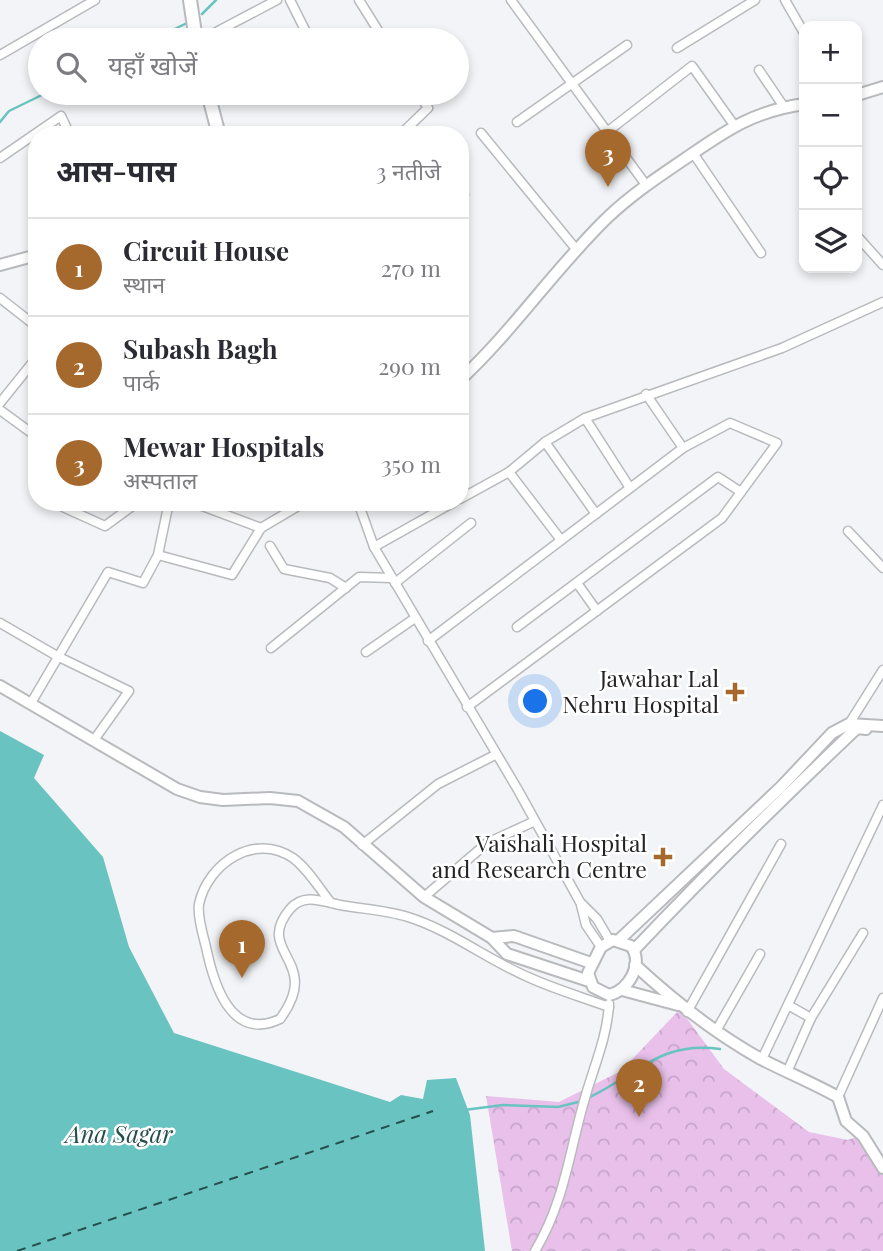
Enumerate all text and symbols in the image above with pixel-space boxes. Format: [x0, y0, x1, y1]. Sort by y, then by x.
map controls [799, 21, 862, 273]
button: + [799, 21, 862, 84]
search box [28, 28, 469, 105]
text: यहाँ खोजें [108, 47, 197, 82]
icon: search [52, 48, 90, 86]
button: − [799, 84, 862, 147]
pin: 3 [585, 129, 631, 187]
button: locate [799, 147, 862, 210]
text: आस-पास [56, 150, 176, 190]
text: 3 नतीजे [376, 155, 441, 186]
button: layers [799, 210, 862, 273]
text: Circuit House [123, 233, 289, 268]
text: 1 [75, 252, 83, 283]
text: 270 m [381, 252, 441, 283]
text: स्थान [123, 268, 165, 299]
text: Subash Bagh [123, 331, 278, 366]
text: 2 [73, 350, 85, 381]
text: 290 m [378, 350, 441, 381]
text: पार्क [123, 366, 160, 397]
text: Mewar Hospitals [123, 429, 324, 464]
text: 3 [73, 448, 85, 479]
text: 350 m [381, 448, 441, 479]
text: अस्पताल [123, 464, 197, 495]
place label: Jawahar Lal Nehru Hospital [563, 662, 719, 719]
marker: Jawahar Lal Nehru Hospital [725, 682, 745, 702]
your location [518, 684, 552, 718]
place label: Vaishali Hospital and Research Centre [432, 827, 647, 884]
marker: Vaishali Hospital and Research Centre [653, 847, 673, 867]
pin: 1 [219, 920, 265, 978]
pin: 2 [616, 1059, 662, 1117]
water label: Ana Sagar [62, 1117, 173, 1149]

